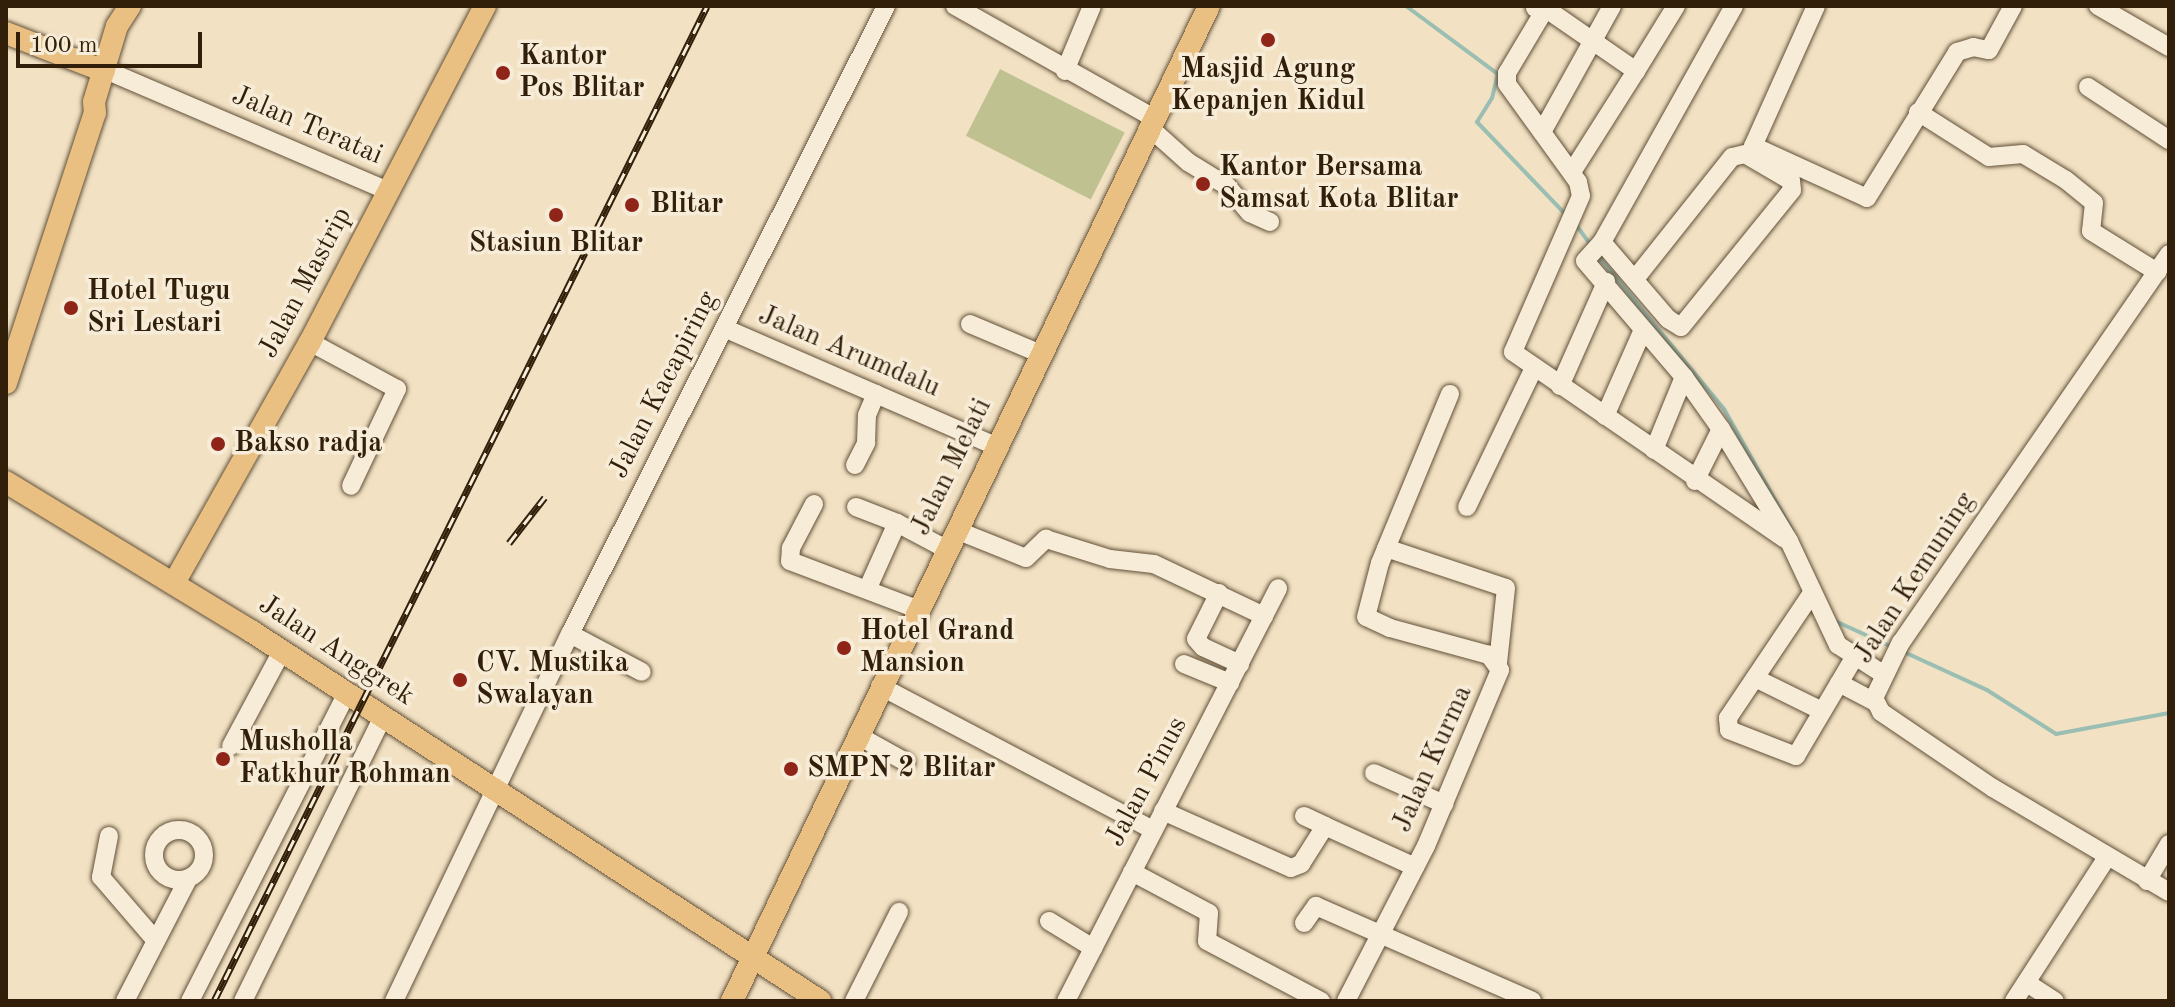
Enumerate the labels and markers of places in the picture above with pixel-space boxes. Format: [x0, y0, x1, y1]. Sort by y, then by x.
marker: Masjid Agung Kepanjen Kidul [1259, 31, 1277, 49]
place label: Kantor Pos Blitar [519, 40, 645, 106]
place label: Masjid Agung Kepanjen Kidul [1171, 53, 1365, 119]
marker: Kantor Pos Blitar [494, 64, 512, 82]
place label: Kantor Bersama Samsat Kota Blitar [1219, 151, 1459, 217]
marker: Kantor Bersama Samsat Kota Blitar [1194, 175, 1212, 193]
place label: Blitar [650, 188, 723, 222]
marker: Blitar [621, 194, 643, 216]
marker: Stasiun Blitar [547, 206, 565, 224]
place label: Stasiun Blitar [469, 227, 643, 261]
place label: Hotel Tugu Sri Lestari [87, 275, 230, 341]
marker: Hotel Tugu Sri Lestari [62, 299, 80, 317]
place label: Bakso radja [234, 427, 382, 461]
marker: Bakso radja [209, 435, 227, 453]
place label: Hotel Grand Mansion [860, 615, 1014, 681]
marker: Hotel Grand Mansion [835, 639, 853, 657]
place label: CV. Mustika Swalayan [476, 647, 629, 713]
marker: CV. Mustika Swalayan [451, 671, 469, 689]
place label: Musholla Fatkhur Rohman [239, 726, 450, 792]
marker: Musholla Fatkhur Rohman [214, 750, 232, 768]
place label: SMPN 2 Blitar [807, 752, 996, 786]
marker: SMPN 2 Blitar [782, 760, 800, 778]

